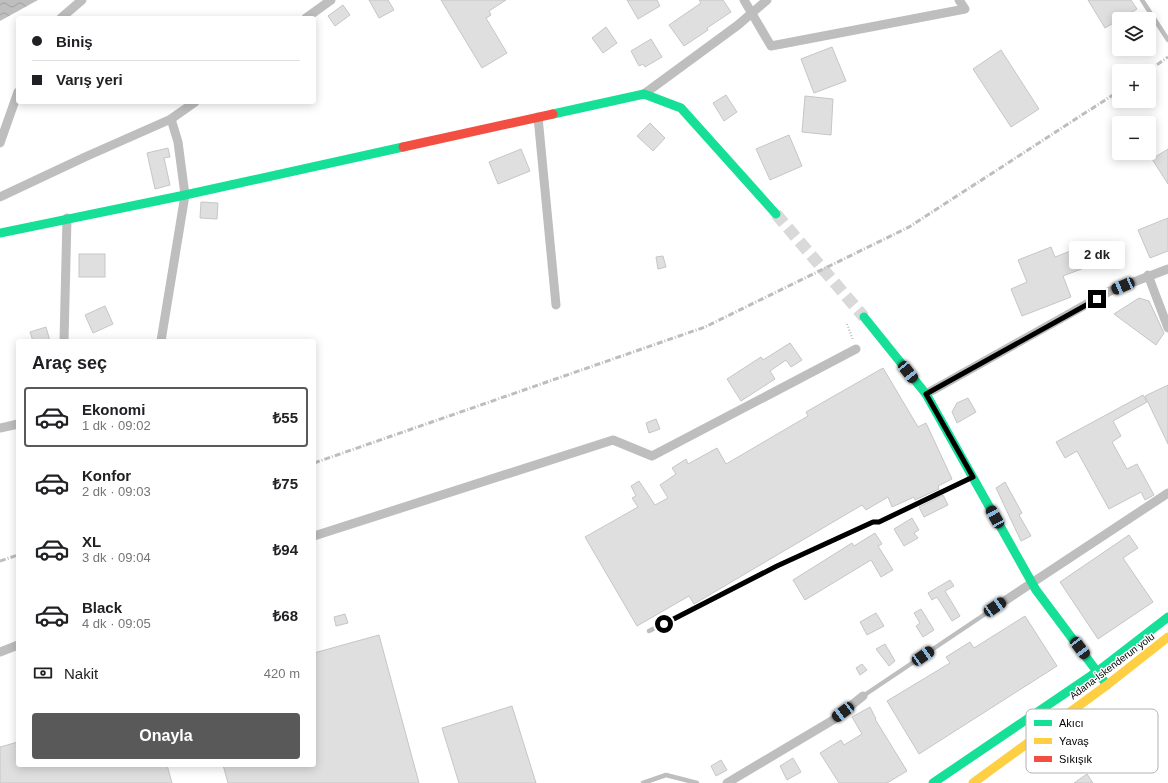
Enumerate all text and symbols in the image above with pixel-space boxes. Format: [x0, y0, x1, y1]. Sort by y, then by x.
map controls [1112, 12, 1156, 160]
button: layers [1112, 12, 1156, 56]
text: Biniş [56, 33, 93, 50]
button: + [1112, 64, 1156, 108]
text: Varış yeri [56, 71, 123, 88]
button: − [1112, 116, 1156, 160]
callout: 2 dk [1069, 241, 1125, 269]
text: 2 dk [1084, 247, 1110, 262]
car [1110, 276, 1136, 296]
route end [1088, 290, 1106, 308]
text: Araç seç [32, 353, 107, 373]
car [896, 359, 920, 385]
icon: car [34, 399, 70, 435]
text: Ekonomi [82, 401, 145, 418]
text: ₺55 [273, 409, 298, 426]
text: 1 dk · 09:02 [82, 418, 151, 433]
icon: car [34, 465, 70, 501]
text: Konfor [82, 467, 131, 484]
text: ₺75 [273, 475, 298, 492]
text: 2 dk · 09:03 [82, 484, 151, 499]
car [984, 504, 1006, 530]
icon: car [34, 531, 70, 567]
text: XL [82, 533, 101, 550]
text: ₺94 [273, 541, 298, 558]
text: 3 dk · 09:04 [82, 550, 151, 565]
car [982, 595, 1008, 619]
icon: car [34, 597, 70, 633]
text: Black [82, 599, 122, 616]
text: ₺68 [273, 607, 298, 624]
route start [655, 615, 673, 633]
text: 4 dk · 09:05 [82, 616, 151, 631]
street label: Adana-İskenderun yolu [1067, 630, 1156, 701]
car [1068, 635, 1092, 661]
car [910, 644, 936, 668]
icon: cash [32, 662, 54, 684]
text: Nakit [64, 665, 98, 682]
text: 420 m [264, 666, 300, 681]
car [830, 700, 856, 724]
legend [1026, 709, 1158, 773]
button: Onayla [32, 713, 300, 759]
text: Akıcı [1059, 717, 1083, 729]
text: Yavaş [1059, 735, 1089, 747]
text: Sıkışık [1059, 753, 1093, 765]

